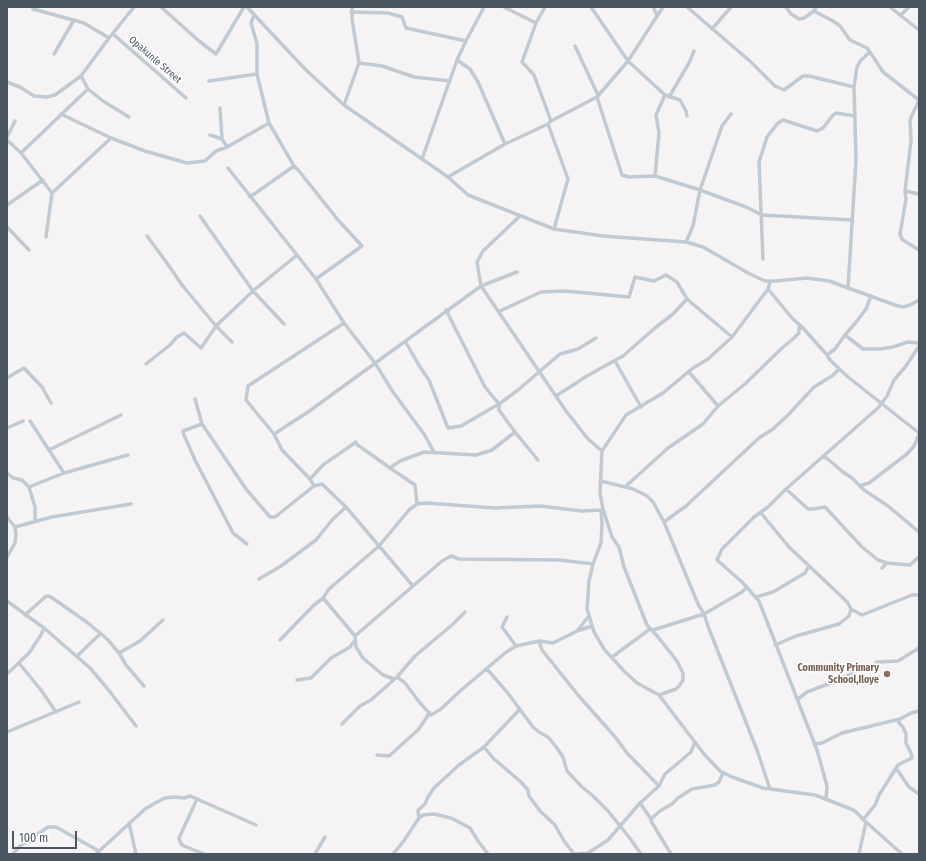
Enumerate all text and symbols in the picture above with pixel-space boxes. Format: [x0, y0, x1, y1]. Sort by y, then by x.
street label: Opakunle Street [126, 34, 184, 86]
place label: Community Primary School,Iloye [798, 662, 879, 686]
marker: Community Primary School,Iloye [882, 669, 892, 679]
scale bar [14, 823, 79, 849]
text: 100 m [19, 831, 48, 845]

